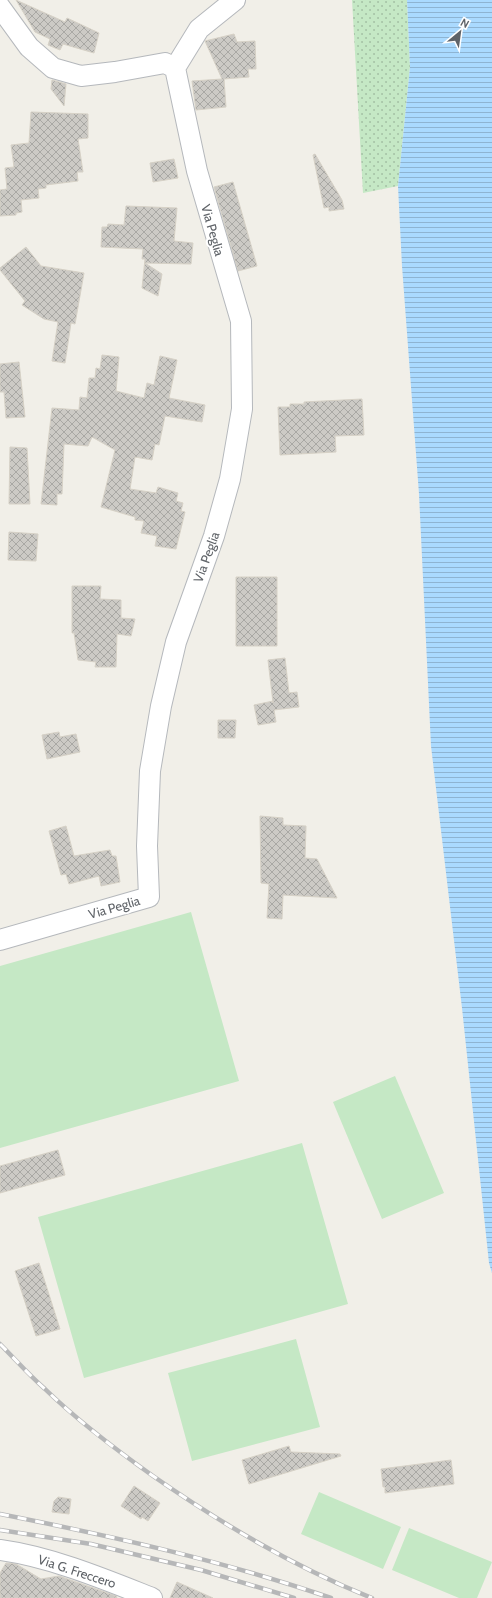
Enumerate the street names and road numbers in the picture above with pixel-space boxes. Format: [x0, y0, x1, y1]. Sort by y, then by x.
street label: Via Peglia [198, 202, 228, 258]
street label: Via Peglia [189, 529, 223, 585]
street label: Via Peglia [86, 892, 142, 922]
street label: Via G. Freccero [36, 1551, 118, 1591]

